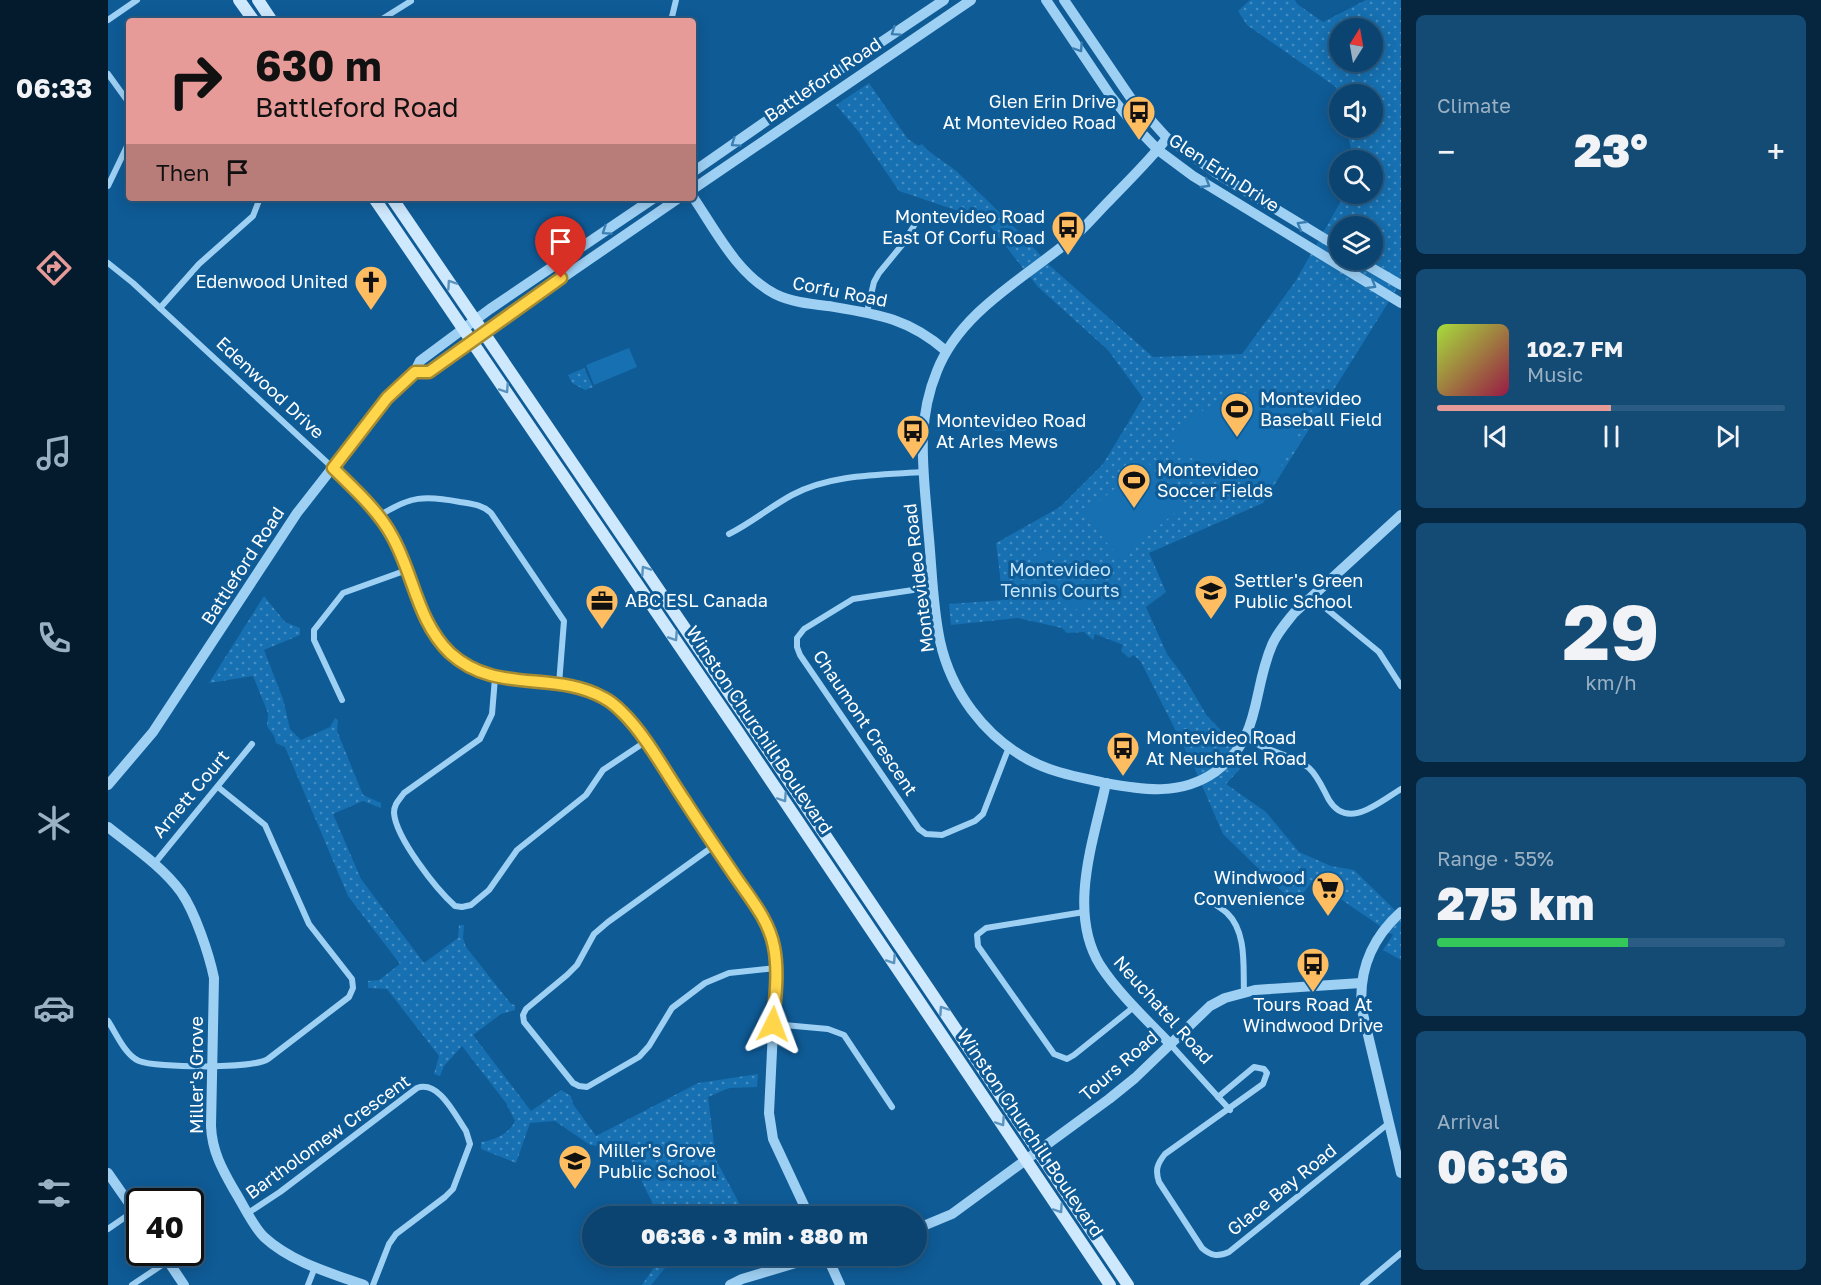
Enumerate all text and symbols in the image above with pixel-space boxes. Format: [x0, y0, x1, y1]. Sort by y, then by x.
north arrow [1329, 18, 1383, 72]
map controls [1329, 18, 1383, 270]
one-way arrow [891, 25, 902, 36]
street label: Battleford Road [760, 32, 885, 126]
text: 630 m [255, 40, 382, 90]
icon: right [156, 42, 234, 120]
one-way arrow [1071, 42, 1082, 53]
text: 06:33 [16, 72, 92, 104]
button: sound [1329, 84, 1383, 138]
place label: Glen Erin Drive At Montevideo Road [943, 90, 1116, 133]
text: Battleford Road [255, 91, 459, 123]
text: Climate [1437, 93, 1511, 117]
bus stop icon: Glen Erin Drive At Montevideo Road [1121, 94, 1157, 141]
text: 23° [1574, 123, 1648, 177]
street label: Glen Erin Drive [1165, 128, 1284, 216]
text: − [1437, 132, 1455, 171]
text: + [1767, 132, 1785, 171]
one-way arrow [731, 136, 742, 147]
button: search [1329, 150, 1383, 204]
icon: arrive [221, 156, 254, 189]
text: Then [156, 159, 209, 186]
one-way arrow [1199, 176, 1210, 187]
place label: Montevideo Road East Of Corfu Road [882, 205, 1045, 248]
bus stop icon: Montevideo Road East Of Corfu Road [1050, 209, 1086, 256]
pin [535, 216, 586, 278]
button: layers [1329, 216, 1383, 270]
one-way arrow [1297, 220, 1307, 232]
one-way arrow [602, 224, 613, 235]
icon: arrive [544, 225, 577, 258]
icon: directions [33, 247, 75, 289]
church icon: Edenwood United [353, 264, 389, 311]
place label: Edenwood United [195, 270, 348, 292]
street label: Corfu Road [791, 271, 890, 311]
one-way arrow [1366, 278, 1376, 290]
one-way arrow [447, 279, 458, 290]
street label: Edenwood Drive [212, 332, 329, 443]
text: 102.7 FM [1527, 335, 1623, 362]
text: Music [1527, 362, 1583, 386]
one-way arrow [497, 383, 508, 394]
place label: Montevideo Baseball Field [1260, 387, 1382, 430]
sports icon: Montevideo Baseball Field [1219, 391, 1255, 438]
place label: Montevideo Road At Arles Mews [936, 409, 1086, 452]
bus stop icon: Montevideo Road At Arles Mews [895, 413, 931, 460]
icon: previous [1479, 420, 1512, 453]
icon: pause [1595, 420, 1628, 453]
icon: next [1711, 420, 1744, 453]
icon: music [33, 432, 75, 474]
place label: Montevideo Soccer Fields [1157, 458, 1273, 501]
sports icon: Montevideo Soccer Fields [1116, 462, 1152, 509]
street label: Montevideo Road [898, 502, 938, 654]
street label: Battleford Road [196, 503, 288, 628]
park label: Montevideo Tennis Courts [1000, 558, 1120, 601]
one-way arrow [641, 566, 653, 576]
place label: Settler's Green Public School [1234, 569, 1363, 612]
school or university icon: Settler's Green Public School [1193, 573, 1229, 620]
office icon: ABC ESL Canada [584, 583, 620, 630]
text: 29 [1562, 584, 1660, 677]
place label: ABC ESL Canada [625, 589, 768, 611]
icon: phone [33, 617, 75, 659]
street label: Winston Churchill Boulevard [682, 621, 838, 838]
one-way arrow [667, 630, 678, 641]
street label: Chaumont Crescent [809, 645, 923, 800]
text: km/h [1586, 670, 1636, 694]
place label: Montevideo Road At Neuchatel Road [1146, 726, 1307, 769]
bus stop icon: Montevideo Road At Neuchatel Road [1105, 730, 1141, 777]
street label: Arnett Court [147, 745, 233, 842]
one-way arrow [776, 792, 788, 802]
icon: climate [33, 802, 75, 844]
text: Range · 55% [1437, 846, 1554, 870]
place label: Windwood Convenience [1193, 866, 1305, 909]
supermarket icon: Windwood Convenience [1310, 870, 1346, 917]
text: 275 km [1437, 876, 1594, 930]
bus stop icon: Tours Road At Windwood Drive [1295, 946, 1331, 993]
street label: Neuchatel Road [1109, 951, 1218, 1068]
one-way arrow [885, 953, 896, 964]
icon: car [33, 987, 75, 1029]
position arrow [741, 992, 805, 1056]
place label: Tours Road At Windwood Drive [1243, 993, 1383, 1036]
one-way arrow [939, 1006, 950, 1017]
street label: Miller's Grove [185, 1016, 207, 1134]
street label: Winston Churchill Boulevard [953, 1024, 1109, 1241]
street label: Tours Road [1075, 1025, 1162, 1105]
street label: Bartholomew Crescent [241, 1069, 414, 1203]
text: Arrival [1437, 1109, 1500, 1133]
one-way arrow [994, 1116, 1005, 1127]
place label: Miller's Grove Public School [598, 1139, 717, 1182]
street label: Glace Bay Road [1222, 1139, 1340, 1240]
text: 06:36 [1437, 1139, 1568, 1193]
school or university icon: Miller's Grove Public School [557, 1143, 593, 1190]
icon: filters [33, 1172, 75, 1214]
speed limit sign: 40 [126, 1188, 204, 1266]
one-way arrow [1052, 1202, 1063, 1213]
text: 06:36 · 3 min · 880 m [641, 1222, 868, 1249]

